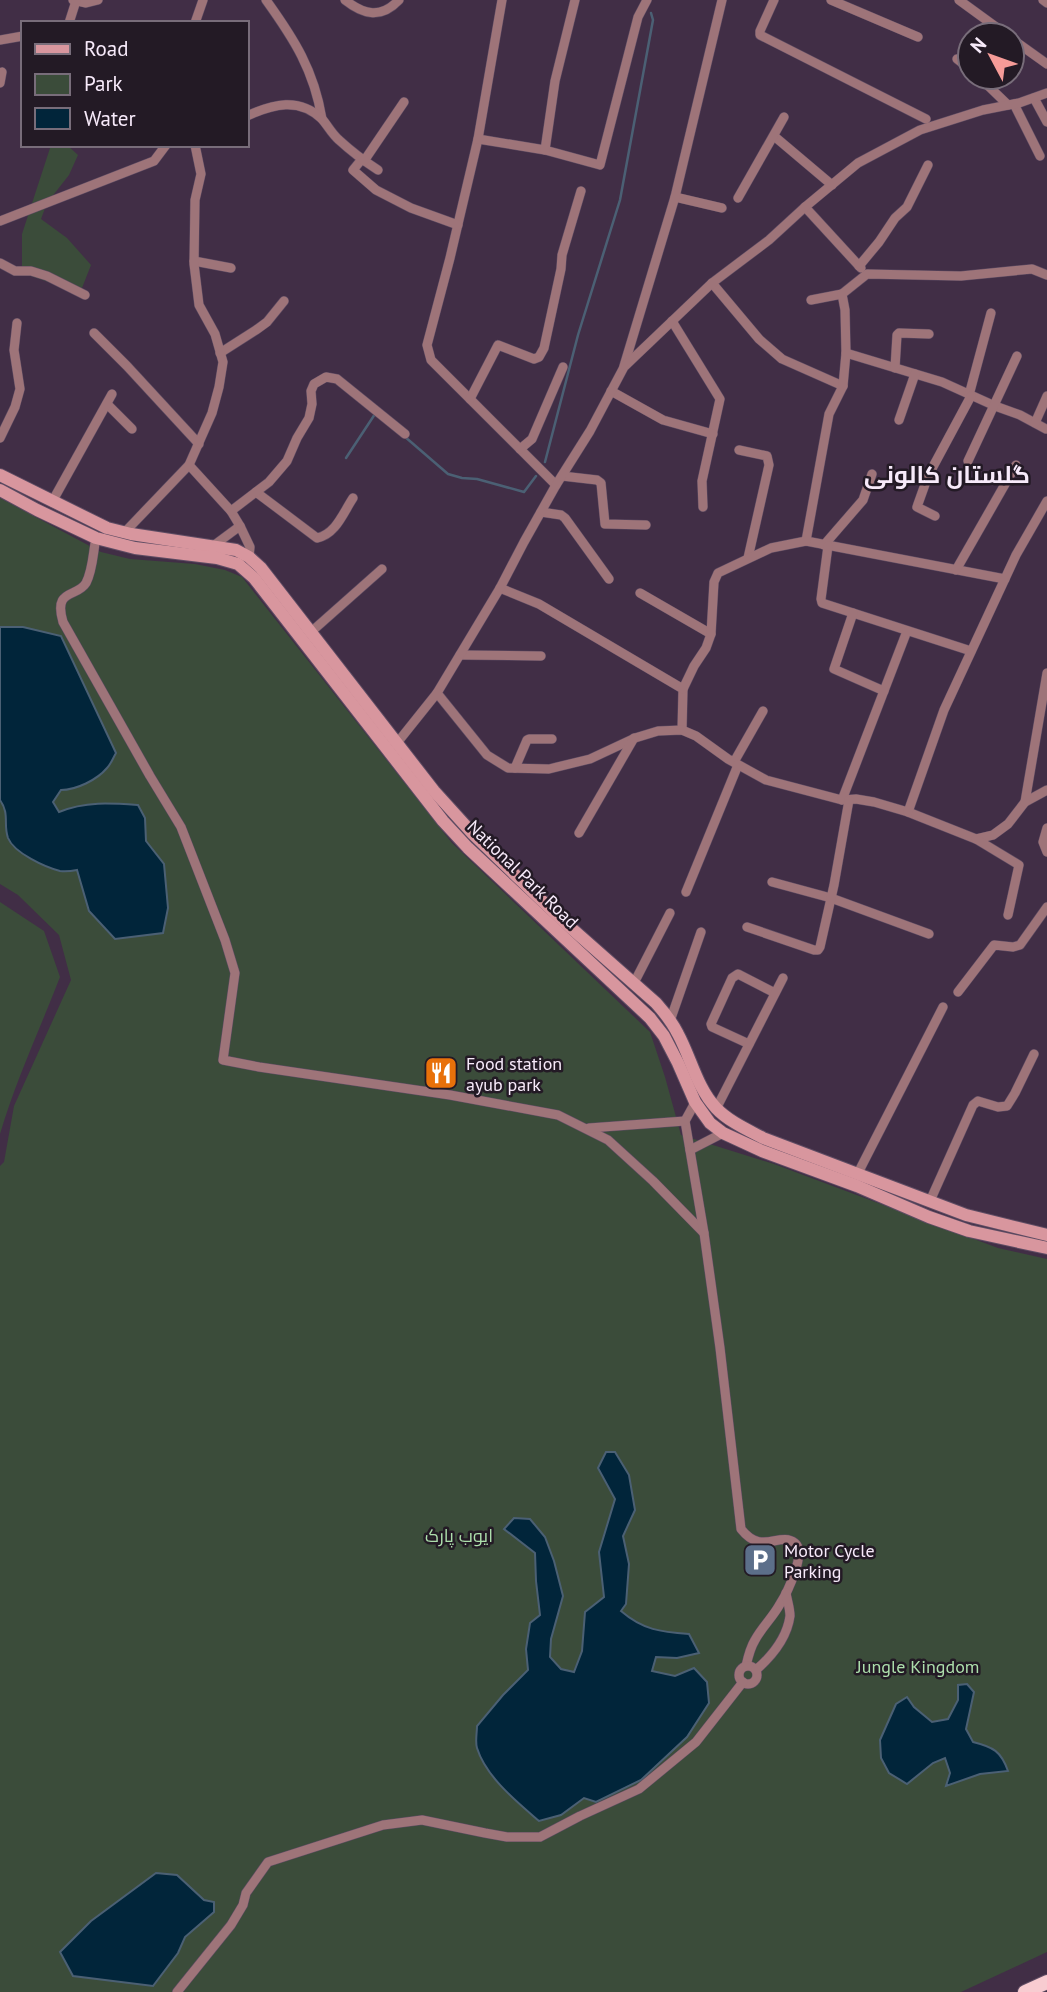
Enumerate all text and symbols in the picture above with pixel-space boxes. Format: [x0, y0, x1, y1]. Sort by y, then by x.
legend [21, 21, 248, 147]
north arrow [956, 21, 1026, 91]
text: N [965, 32, 991, 57]
text: Road [84, 35, 128, 62]
text: Park [84, 70, 123, 97]
text: Water [84, 105, 136, 132]
district label: گلستان کالونی [864, 459, 1030, 490]
street label: National Park Road [463, 815, 583, 933]
place label: Food station ayub park [466, 1052, 562, 1096]
restaurant icon: Food station ayub park [422, 1054, 460, 1092]
park label: ایوب پارک [425, 1524, 493, 1548]
place label: Motor Cycle Parking [784, 1539, 875, 1583]
parking icon: Motor Cycle Parking [741, 1541, 779, 1579]
park label: Jungle Kingdom [856, 1655, 979, 1678]

